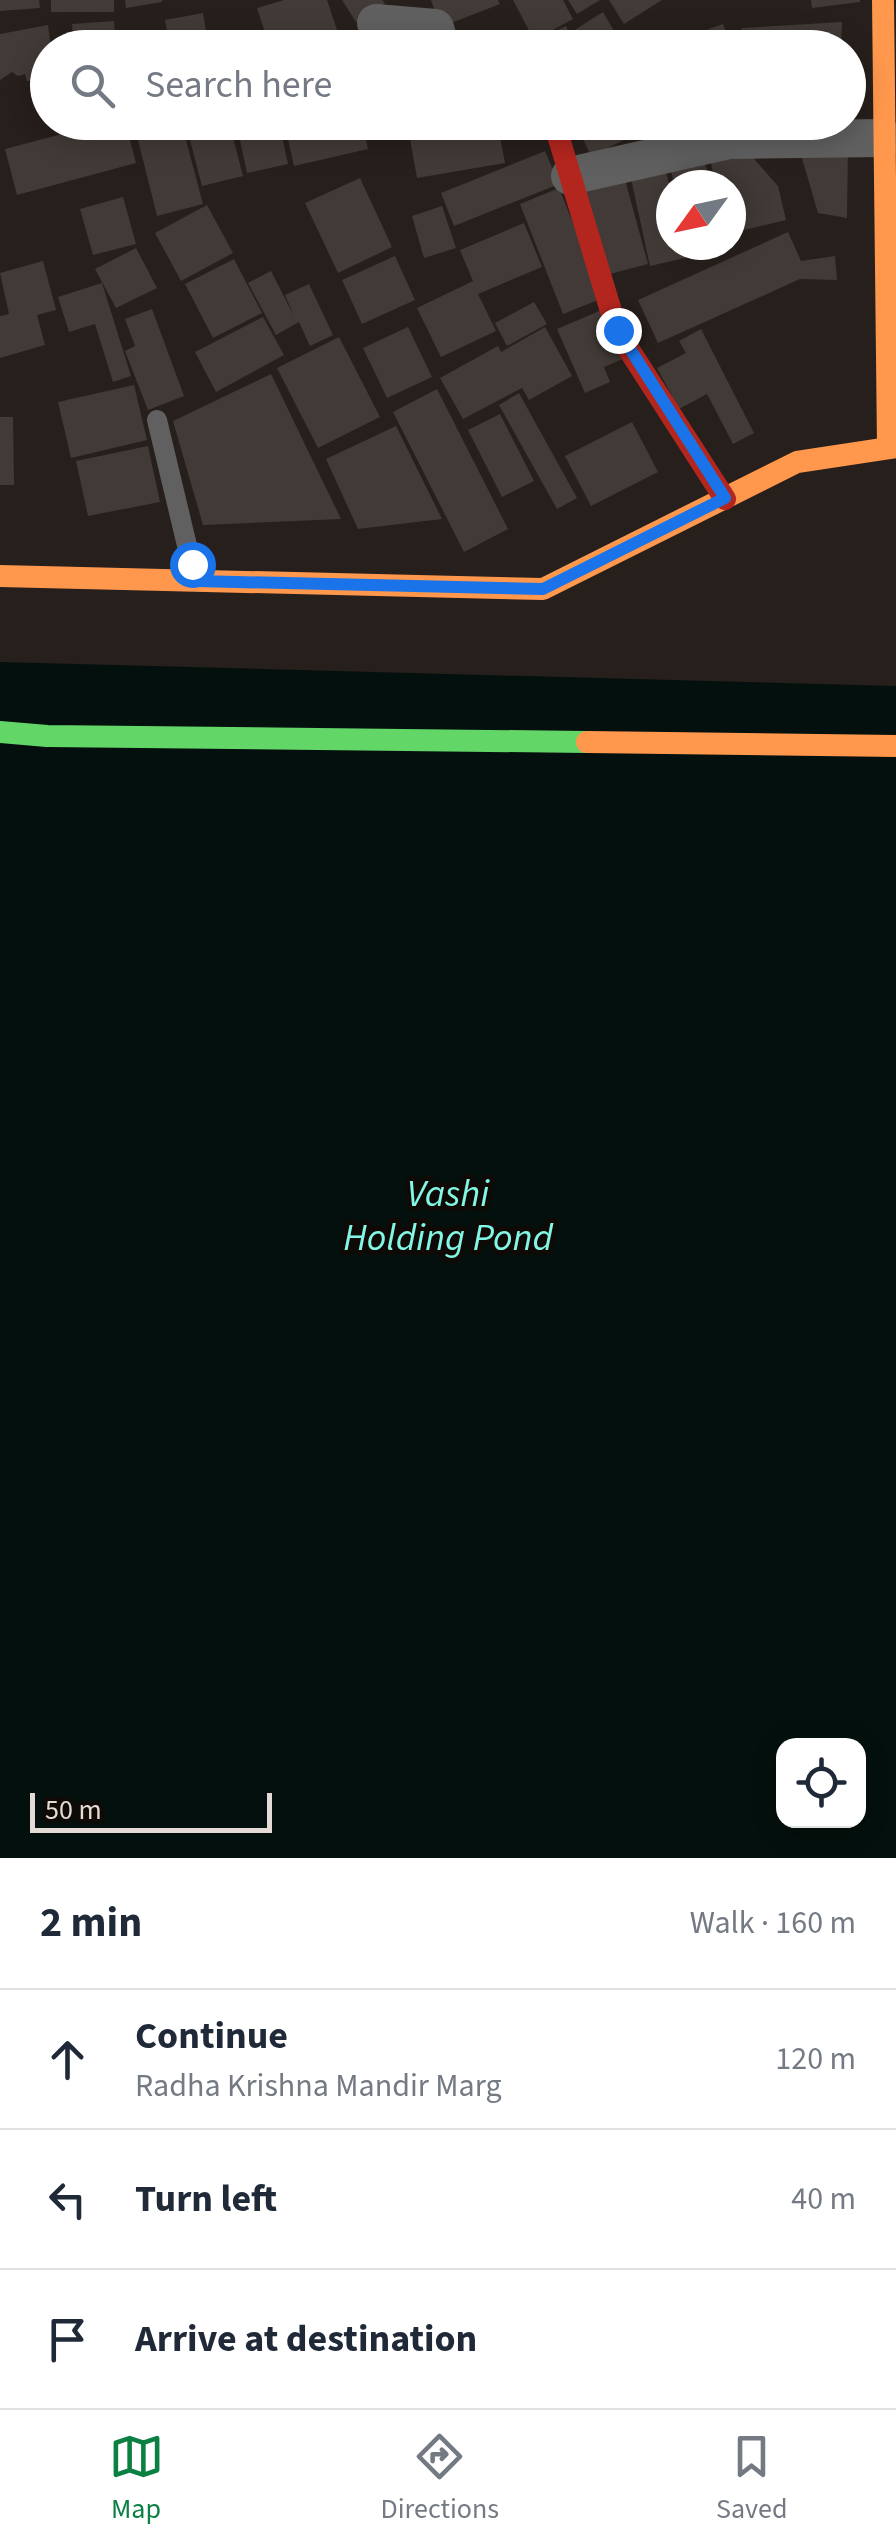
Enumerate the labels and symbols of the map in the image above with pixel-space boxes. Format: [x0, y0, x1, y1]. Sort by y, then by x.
north arrow [656, 170, 746, 260]
route end [596, 308, 642, 354]
route start [170, 542, 216, 588]
water label: Vashi Holding Pond [343, 1167, 554, 1265]
scale bar [30, 1788, 272, 1832]

